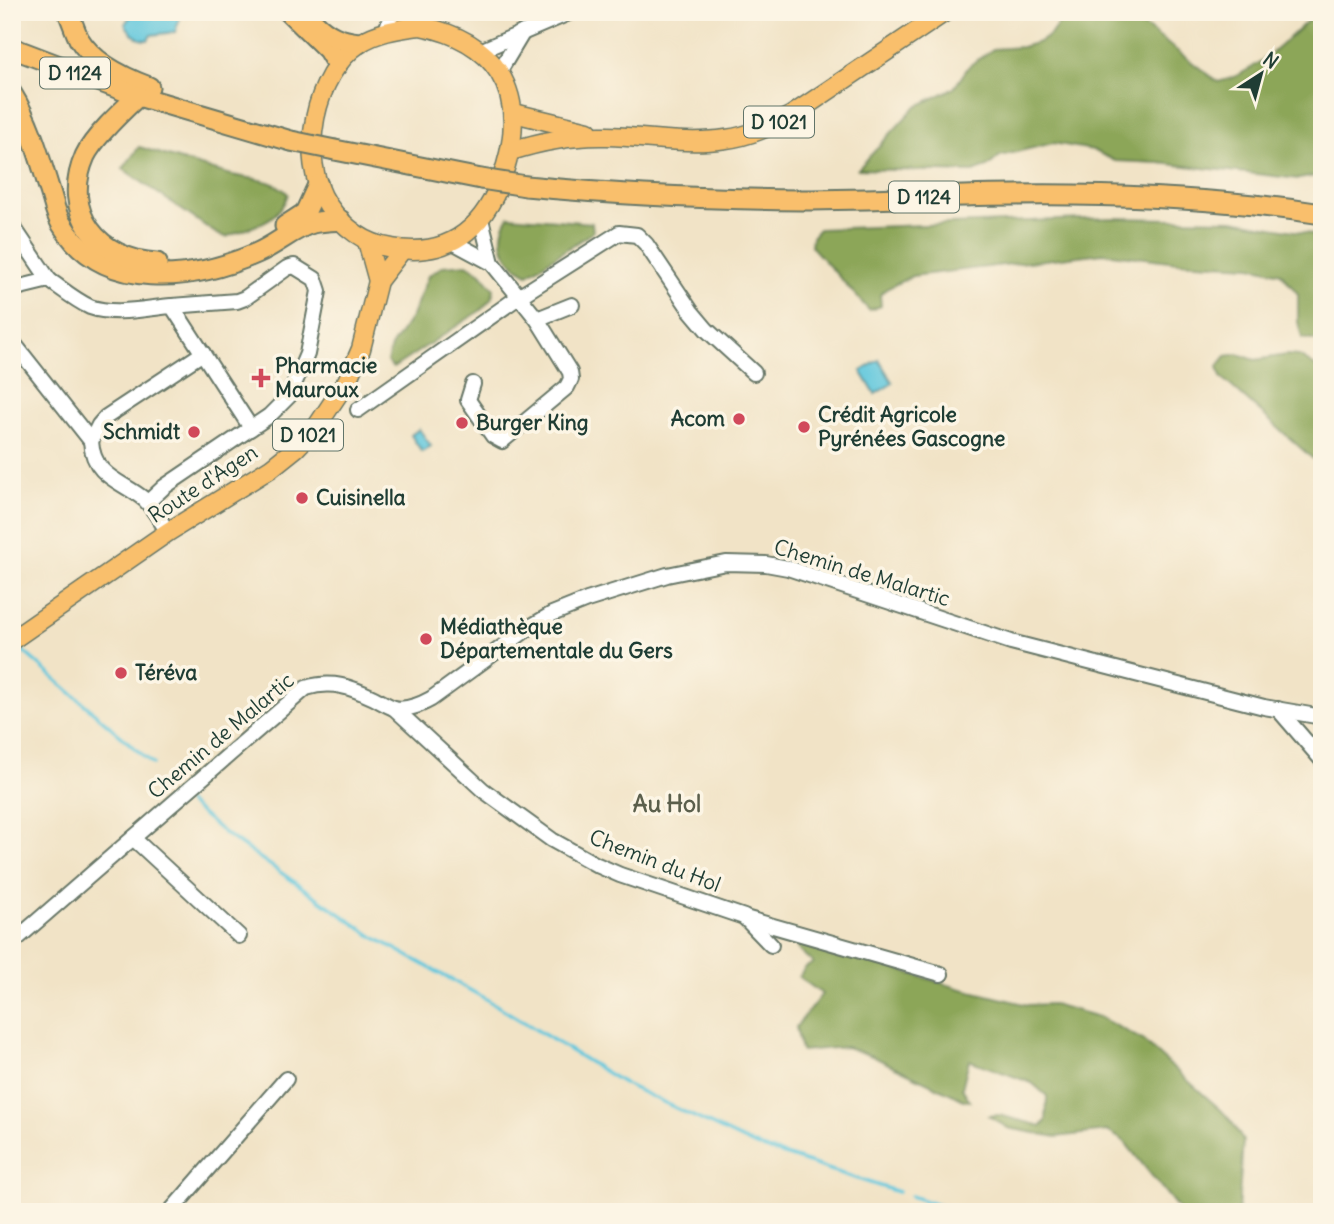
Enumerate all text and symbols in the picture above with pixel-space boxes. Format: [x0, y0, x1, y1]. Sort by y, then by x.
north arrow [1226, 38, 1296, 108]
text: N [1259, 47, 1283, 74]
road number: D 1124 [40, 58, 110, 88]
road number: D 1021 [744, 106, 814, 138]
road number: D 1124 [889, 182, 959, 212]
place label: Pharmacie Mauroux [275, 352, 377, 403]
marker: Pharmacie Mauroux [253, 370, 269, 386]
place label: Crédit Agricole Pyrénées Gascogne [818, 401, 1005, 452]
place label: Acom [671, 405, 726, 432]
place label: Burger King [476, 409, 589, 436]
marker: Acom [731, 411, 747, 427]
marker: Burger King [454, 415, 470, 431]
place label: Schmidt [103, 418, 181, 445]
marker: Crédit Agricole Pyrénées Gascogne [796, 419, 812, 435]
road number: D 1021 [273, 420, 343, 450]
marker: Schmidt [186, 424, 202, 440]
street label: Route d'Agen [143, 438, 262, 529]
place label: Cuisinella [316, 484, 406, 511]
marker: Cuisinella [294, 490, 310, 506]
street label: Chemin de Malartic [771, 533, 953, 612]
place label: Médiathèque Départementale du Gers [440, 613, 673, 664]
marker: Médiathèque Départementale du Gers [418, 631, 434, 647]
place label: Téréva [135, 659, 197, 686]
marker: Téréva [113, 665, 129, 681]
street label: Chemin de Malartic [142, 667, 299, 805]
district label: Au Hol [633, 789, 701, 818]
street label: Chemin du Hol [586, 823, 725, 898]

